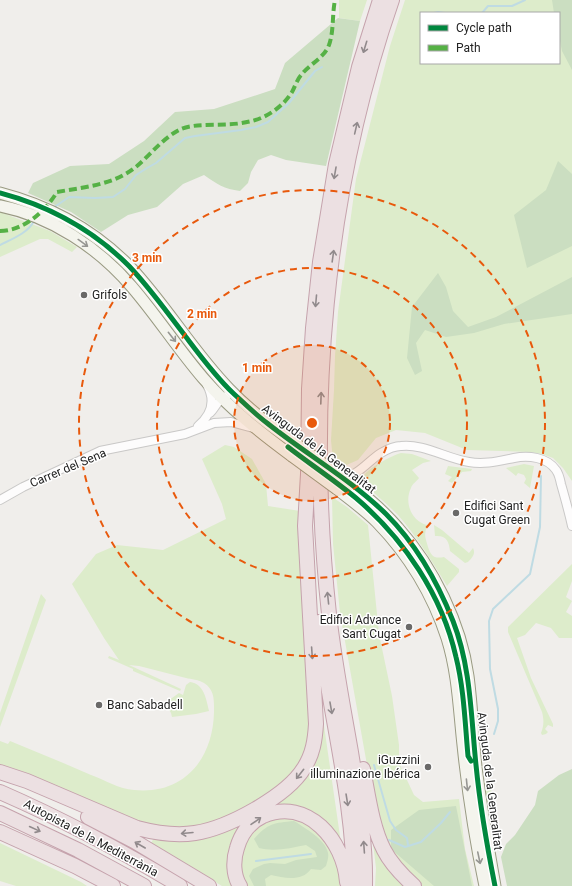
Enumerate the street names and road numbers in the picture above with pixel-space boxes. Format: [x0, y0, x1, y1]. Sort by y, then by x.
street label: Avinguda de la Generalitat [259, 402, 379, 497]
street label: Carrer del Sena [28, 446, 108, 490]
street label: Avinguda de la Generalitat [475, 711, 505, 851]
street label: Autopista de la Mediterrània [21, 797, 161, 879]

